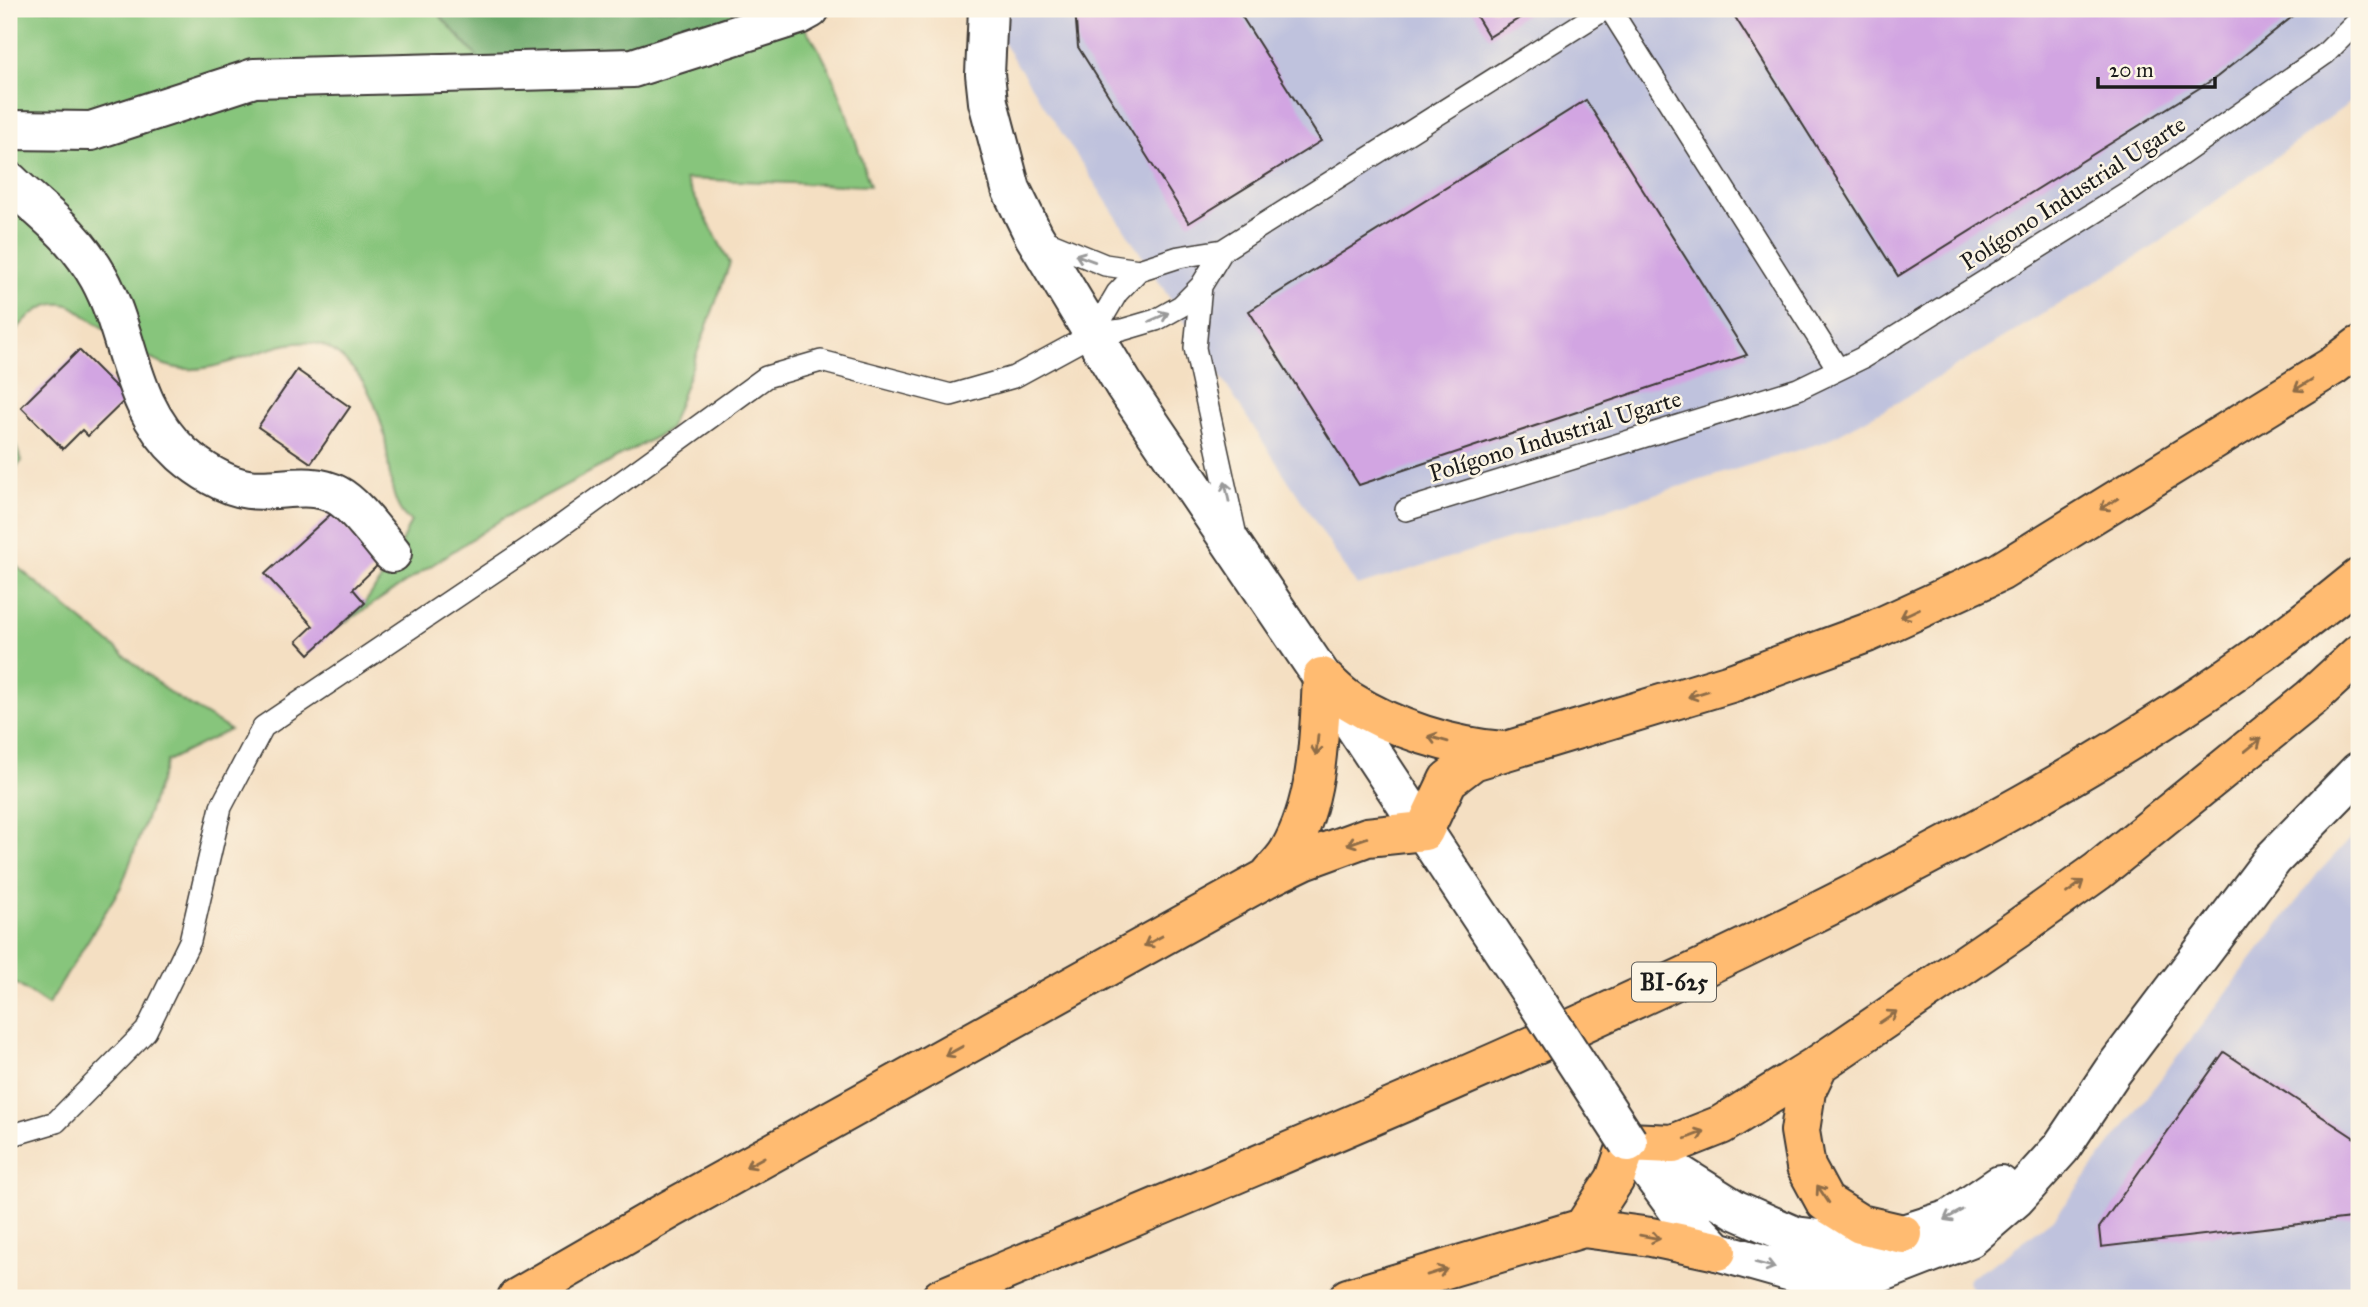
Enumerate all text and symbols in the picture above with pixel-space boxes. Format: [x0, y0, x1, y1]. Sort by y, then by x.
scale bar [2098, 46, 2216, 90]
text: 20 m [2109, 57, 2154, 83]
street label: Polígono Industrial Ugarte [1955, 109, 2191, 277]
one-way arrow [1074, 251, 1096, 263]
one-way arrow [1148, 310, 1169, 323]
one-way arrow [2293, 378, 2313, 392]
street label: Polígono Industrial Ugarte [1425, 383, 1685, 489]
one-way arrow [1220, 481, 1234, 504]
one-way arrow [2100, 498, 2120, 512]
one-way arrow [1900, 607, 1921, 620]
one-way arrow [1687, 688, 1709, 701]
one-way arrow [1427, 732, 1449, 745]
one-way arrow [1311, 733, 1324, 755]
one-way arrow [2244, 738, 2262, 753]
one-way arrow [1347, 836, 1369, 848]
one-way arrow [2065, 880, 2084, 894]
one-way arrow [1143, 934, 1164, 948]
road number: BI-625 [1632, 962, 1716, 1001]
one-way arrow [1878, 1009, 1897, 1024]
one-way arrow [944, 1045, 965, 1058]
one-way arrow [1683, 1128, 1705, 1141]
one-way arrow [746, 1155, 766, 1169]
one-way arrow [1815, 1185, 1830, 1204]
one-way arrow [1943, 1209, 1964, 1222]
one-way arrow [1638, 1231, 1661, 1244]
one-way arrow [1754, 1259, 1776, 1272]
one-way arrow [1426, 1264, 1448, 1277]

